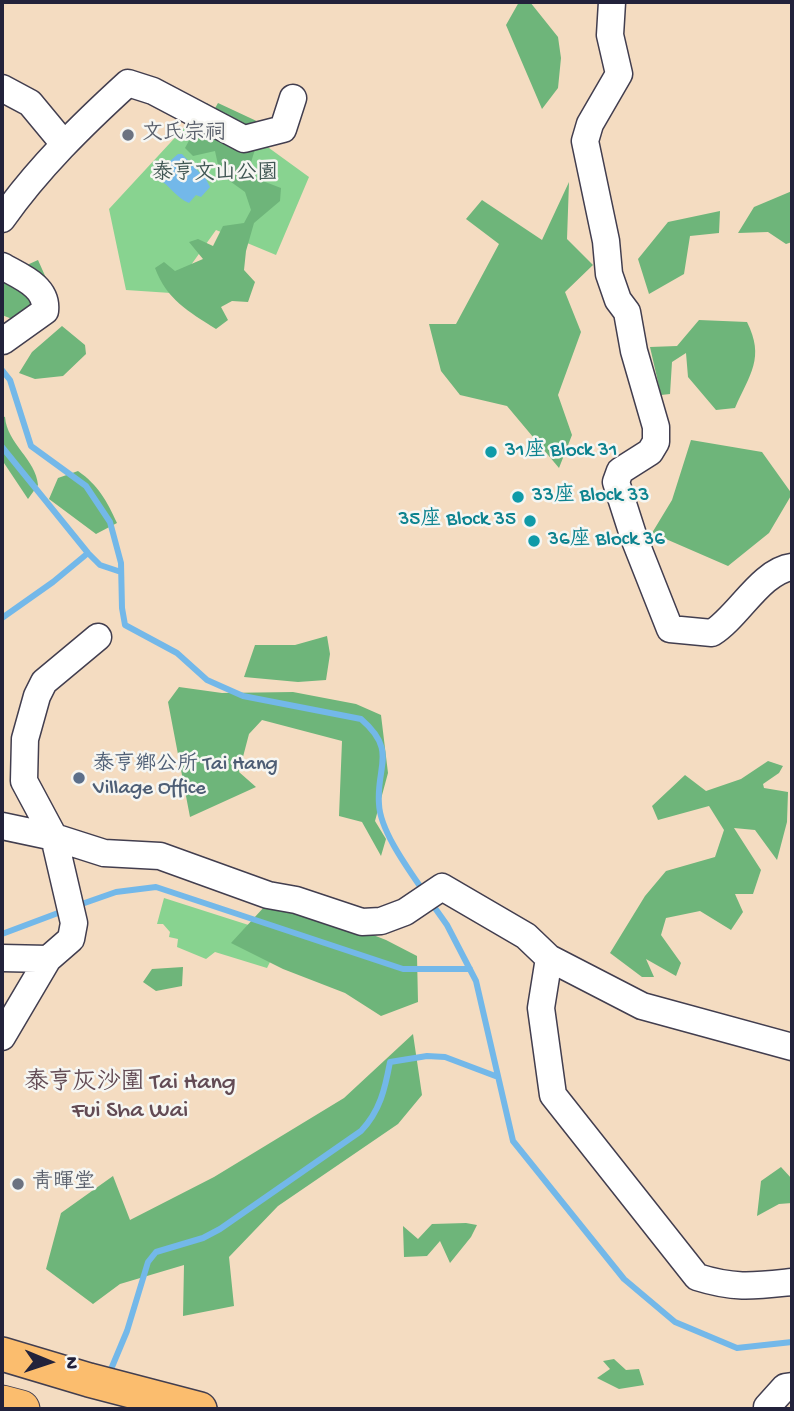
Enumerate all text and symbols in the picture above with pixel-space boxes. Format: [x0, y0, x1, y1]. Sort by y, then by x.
place label: 文氏宗祠 [142, 122, 226, 148]
marker: 文氏宗祠 [120, 127, 136, 143]
park label: 泰亨文山公園 [152, 162, 278, 188]
place label: 31座 Block 31 [505, 439, 617, 465]
marker: 31座 Block 31 [483, 444, 499, 460]
place label: 33座 Block 33 [532, 484, 649, 510]
marker: 33座 Block 33 [510, 489, 526, 505]
place label: 35座 Block 35 [398, 508, 516, 534]
marker: 35座 Block 35 [522, 513, 538, 529]
place label: 36座 Block 36 [548, 528, 665, 554]
marker: 36座 Block 36 [526, 533, 542, 549]
place label: 泰亨鄉公所 Tai Hang Village Office [93, 753, 278, 803]
marker: 泰亨鄉公所 Tai Hang Village Office [71, 770, 87, 786]
district label: 泰亨灰沙圍 Tai Hang Fui Sha Wai [24, 1070, 236, 1126]
place label: 青暉堂 [32, 1171, 95, 1197]
marker: 青暉堂 [10, 1176, 26, 1192]
north arrow [14, 1327, 84, 1397]
text: N [59, 1356, 82, 1369]

